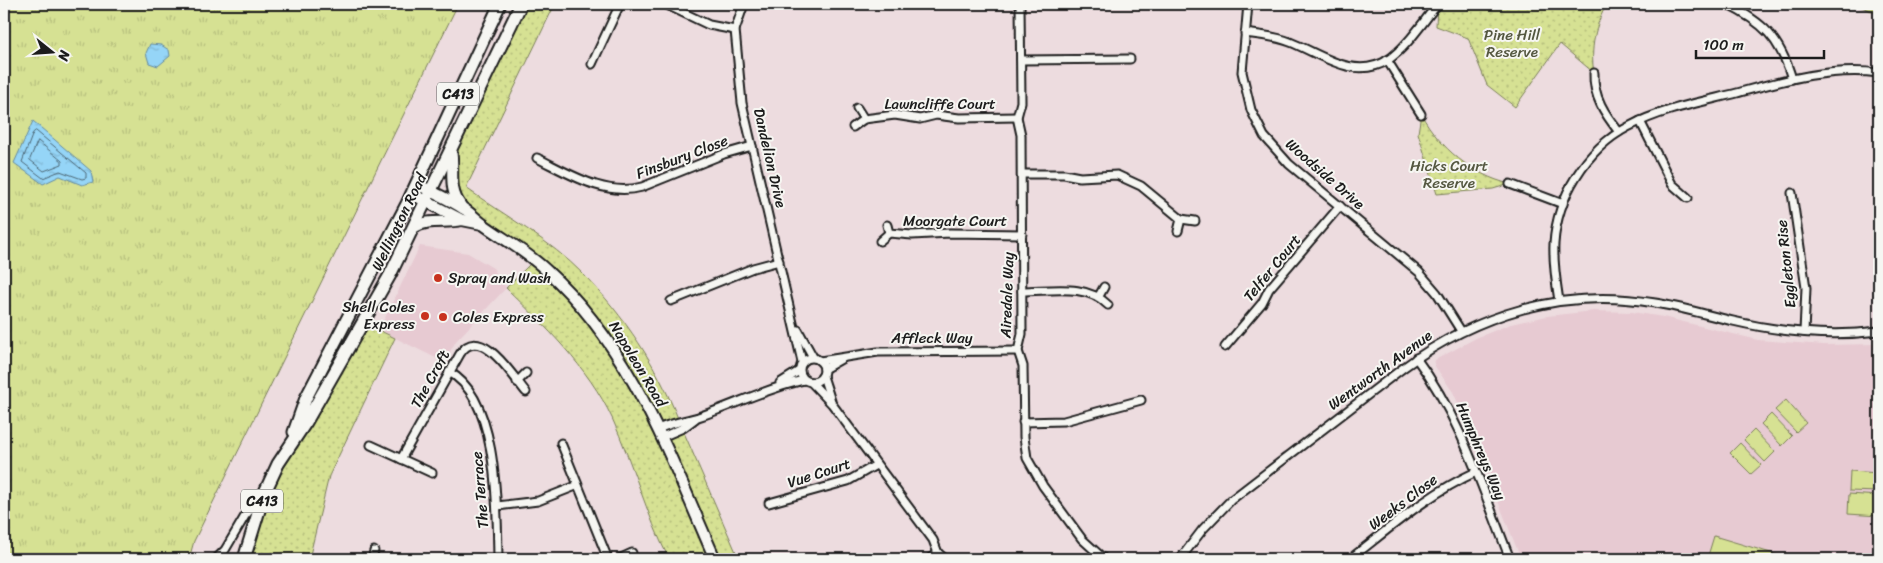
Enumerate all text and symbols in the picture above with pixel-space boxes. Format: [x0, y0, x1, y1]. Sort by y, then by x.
park label: Pine Hill Reserve [1484, 22, 1541, 65]
north arrow [28, 28, 78, 78]
scale bar [1696, 28, 1823, 60]
text: 100 m [1703, 32, 1744, 58]
text: N [50, 46, 78, 64]
road number: C413 [437, 82, 479, 106]
street label: Lawncliffe Court [885, 91, 996, 117]
street label: Dandelion Drive [746, 106, 794, 210]
street label: Finsbury Close [632, 127, 732, 186]
street label: Woodside Drive [1279, 132, 1371, 216]
park label: Hicks Court Reserve [1410, 153, 1488, 196]
street label: Wellington Road [364, 168, 434, 275]
street label: Moorgate Court [903, 208, 1007, 234]
street label: Eggleton Rise [1768, 218, 1804, 309]
street label: Telfer Court [1236, 228, 1308, 308]
street label: Airedale Way [992, 251, 1022, 339]
place label: Spray and Wash [448, 265, 551, 291]
marker: Spray and Wash [432, 272, 444, 284]
place label: Shell Coles Express [342, 294, 415, 337]
place label: Coles Express [453, 304, 544, 330]
marker: Shell Coles Express [419, 310, 431, 322]
marker: Coles Express [437, 311, 449, 323]
street label: Napoleon Road [602, 316, 675, 413]
street label: Wentworth Avenue [1322, 323, 1438, 417]
street label: Affleck Way [890, 325, 973, 351]
street label: The Croft [403, 345, 457, 413]
street label: Humphreys Way [1449, 398, 1513, 504]
street label: The Terrace [464, 450, 496, 530]
street label: Vue Court [784, 450, 854, 495]
street label: Weeks Close [1363, 467, 1444, 537]
road number: C413 [241, 490, 283, 512]

